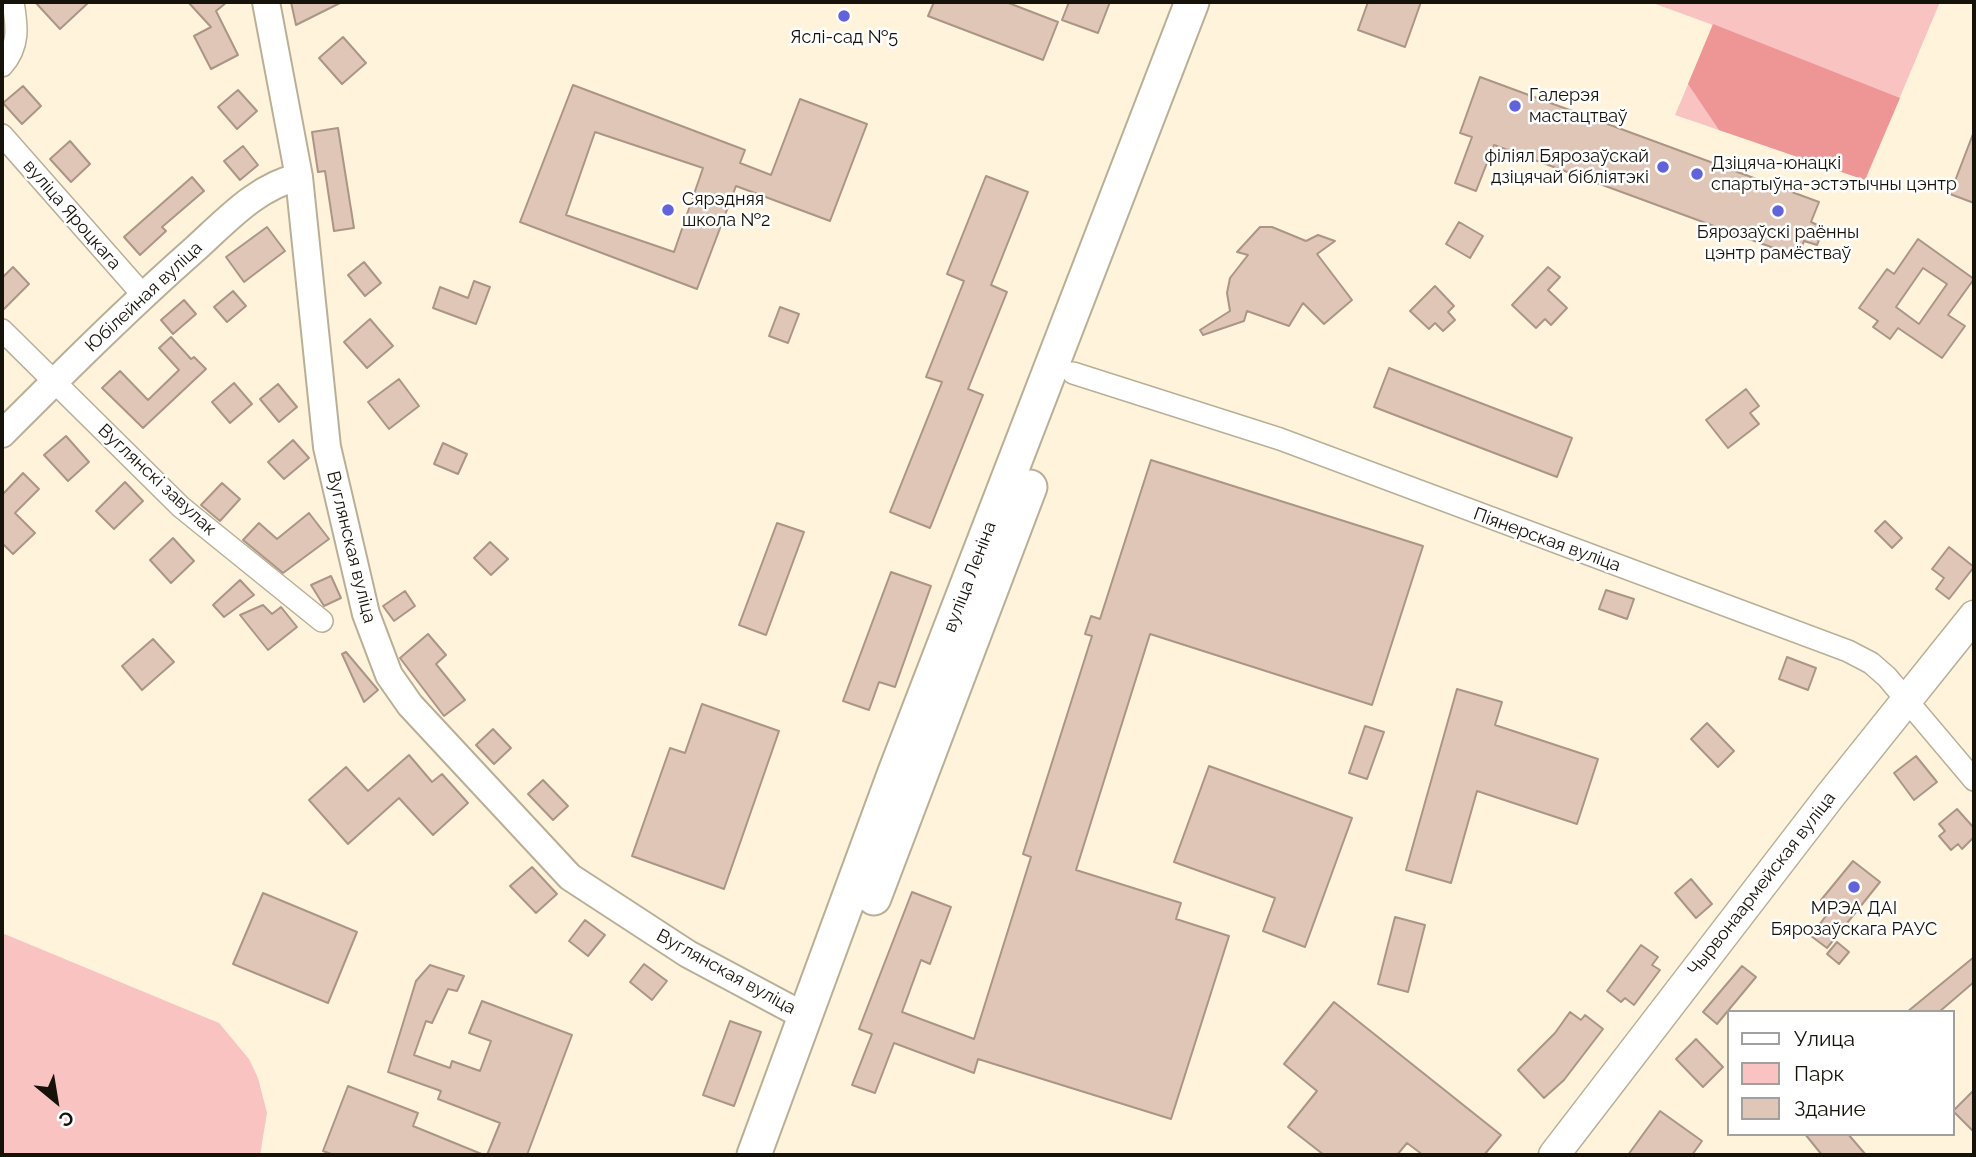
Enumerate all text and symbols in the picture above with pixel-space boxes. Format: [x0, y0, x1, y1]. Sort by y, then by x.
marker: Яслі-сад №5 [836, 8, 852, 24]
place label: Яслі-сад №5 [790, 27, 898, 49]
place label: Галерэя мастацтваў [1529, 85, 1628, 128]
marker: Галерэя мастацтваў [1507, 98, 1523, 114]
place label: філіял Бярозаўскай дзіцячай бібліятэкі [1484, 146, 1649, 188]
place label: Дзіцяча-юнацкі спартыўна-эстэтычны цэнтр [1711, 153, 1957, 196]
street label: вуліца Яроцкага [18, 156, 126, 274]
marker: філіял Бярозаўскай дзіцячай бібліятэкі [1655, 159, 1671, 175]
marker: Дзіцяча-юнацкі спартыўна-эстэтычны цэнтр [1689, 166, 1705, 182]
place label: Сярэдняя школа №2 [682, 189, 770, 232]
marker: Сярэдняя школа №2 [660, 202, 676, 218]
marker: Бярозаўскі раённы цэнтр рамёстваў [1770, 203, 1786, 219]
place label: Бярозаўскі раённы цэнтр рамёстваў [1697, 222, 1859, 264]
street label: Юбілейная вуліца [81, 237, 207, 357]
street label: Вуглянскі завулак [93, 420, 221, 540]
street label: Вуглянская вуліца [322, 469, 380, 625]
street label: Піянерская вуліца [1470, 503, 1624, 577]
street label: вуліца Леніна [939, 519, 1001, 635]
street label: Чырвонаармейская вуліца [1684, 788, 1840, 980]
marker: МРЭА ДАІ Бярозаўскага РАУС [1846, 879, 1862, 895]
place label: МРЭА ДАІ Бярозаўскага РАУС [1771, 898, 1937, 940]
street label: Вуглянская вуліца [653, 925, 799, 1019]
legend [1728, 1010, 1955, 1136]
text: Улица [1794, 1026, 1855, 1051]
text: Парк [1794, 1061, 1844, 1086]
north arrow [21, 1066, 91, 1136]
text: Здание [1794, 1096, 1866, 1121]
text: С [55, 1106, 78, 1132]

